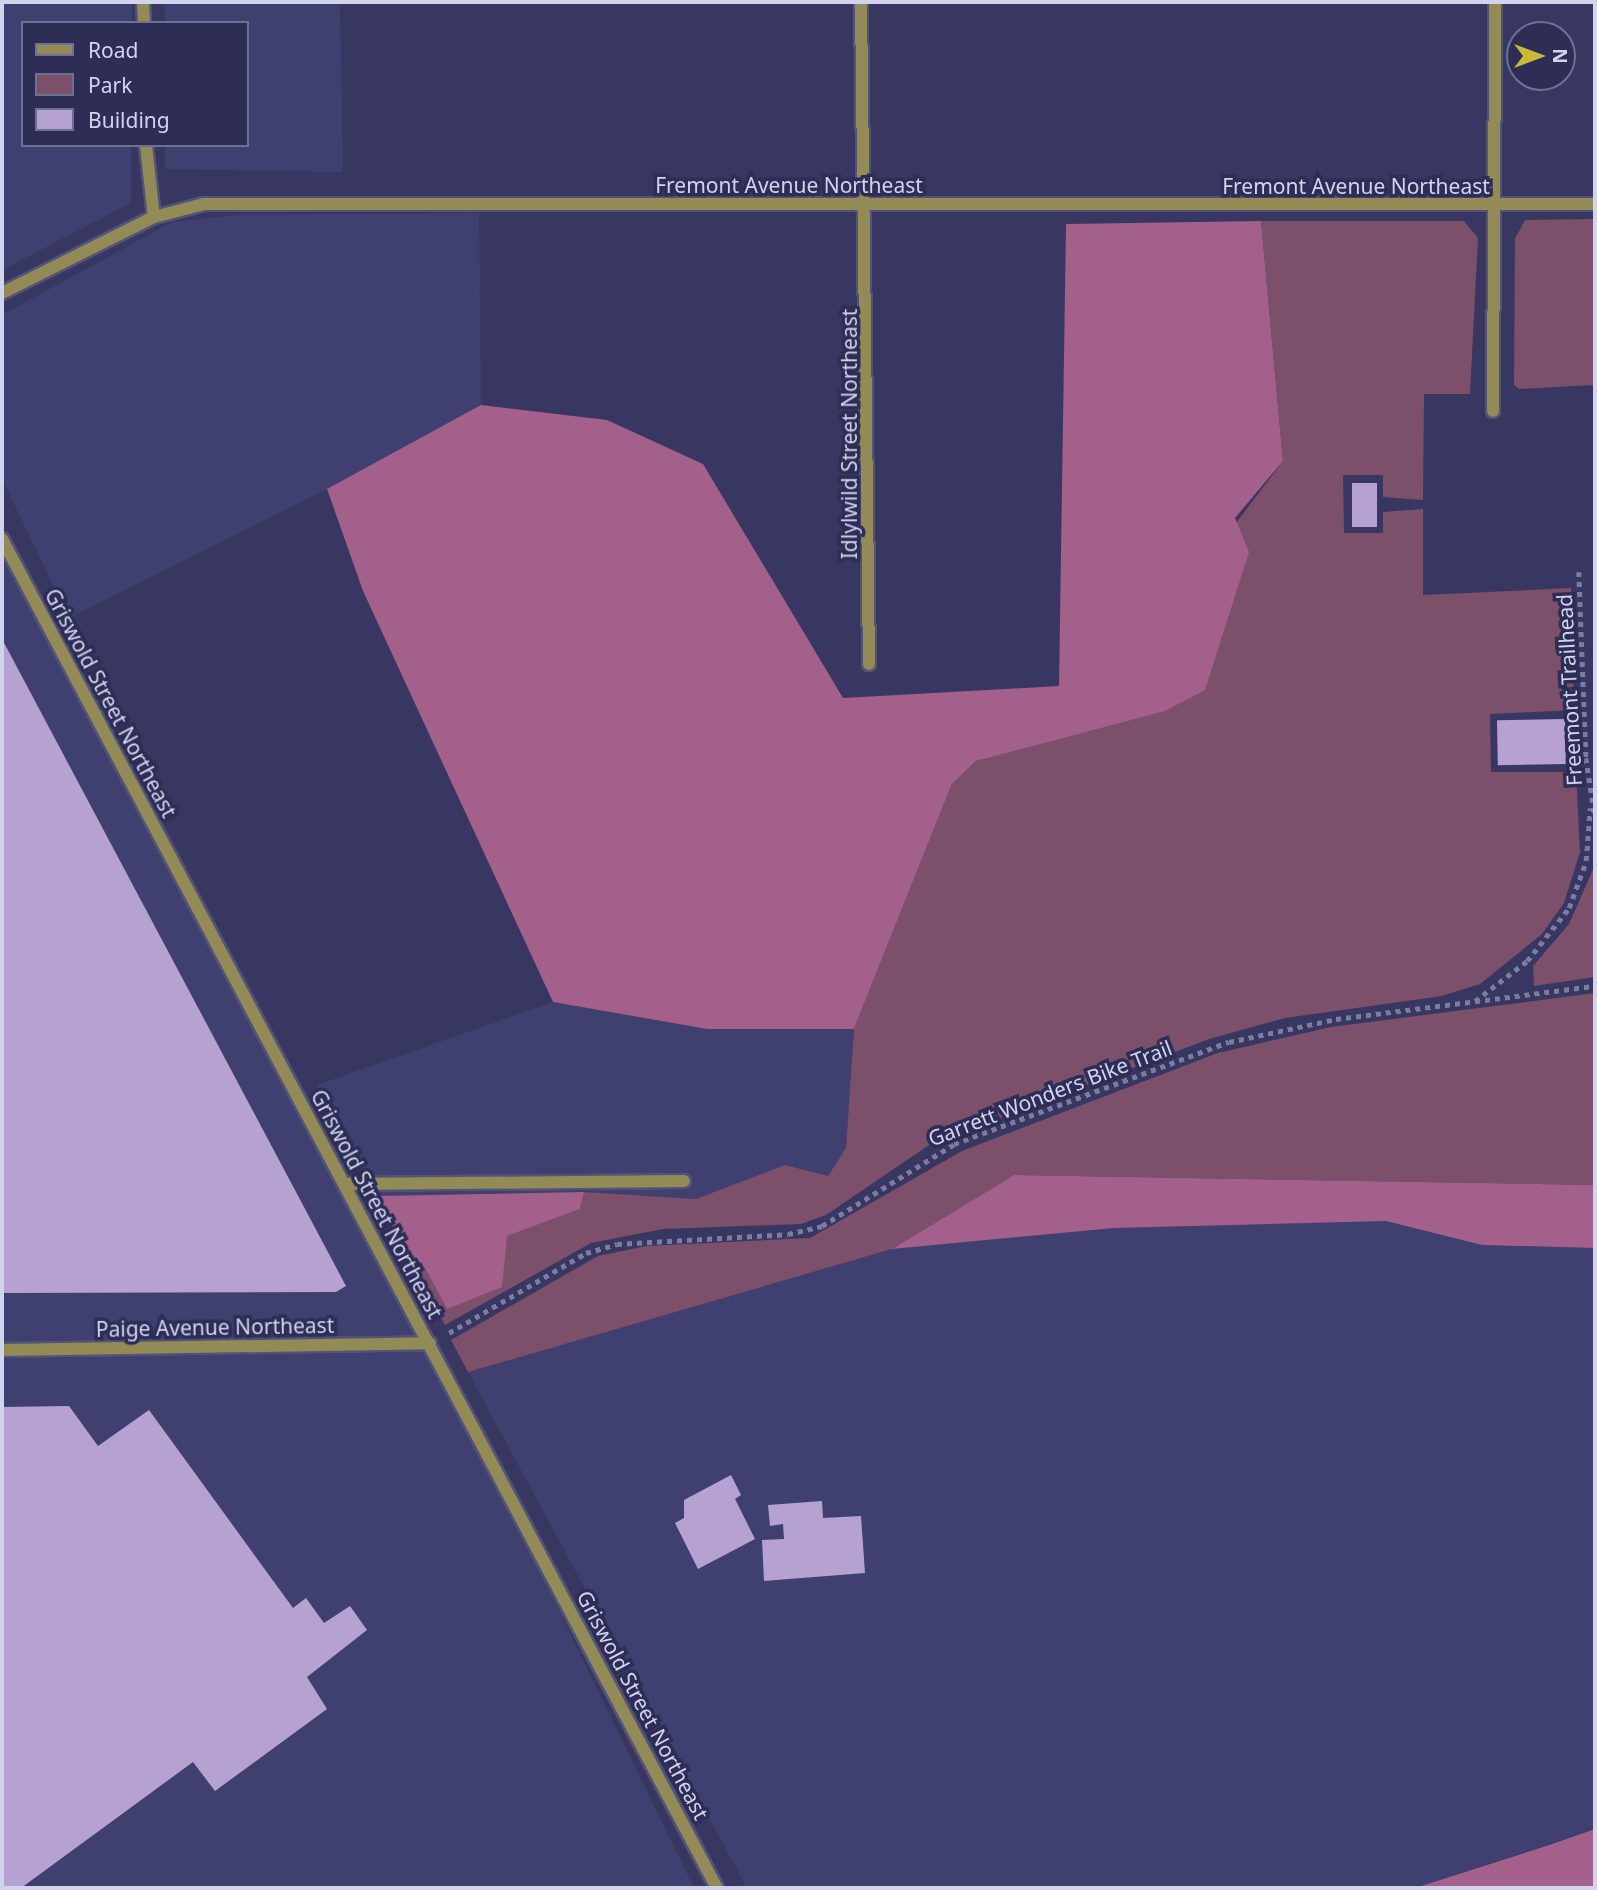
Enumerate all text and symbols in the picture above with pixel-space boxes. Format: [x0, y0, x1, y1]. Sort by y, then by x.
legend [21, 21, 248, 147]
north arrow [1506, 21, 1576, 91]
text: Road [88, 36, 138, 64]
text: N [1547, 48, 1573, 64]
text: Park [88, 71, 132, 99]
text: Building [88, 106, 170, 134]
street label: Fremont Avenue Northeast [655, 172, 923, 198]
street label: Fremont Avenue Northeast [1222, 173, 1490, 199]
street label: Idlylwild Street Northeast [836, 309, 862, 559]
street label: Griswold Street Northeast [40, 584, 182, 822]
street label: Freemont Trailhead [1551, 593, 1587, 787]
street label: Garrett Wonders Bike Trail [924, 1035, 1176, 1151]
street label: Griswold Street Northeast [306, 1085, 448, 1323]
street label: Paige Avenue Northeast [96, 1312, 334, 1342]
street label: Griswold Street Northeast [572, 1586, 714, 1824]

